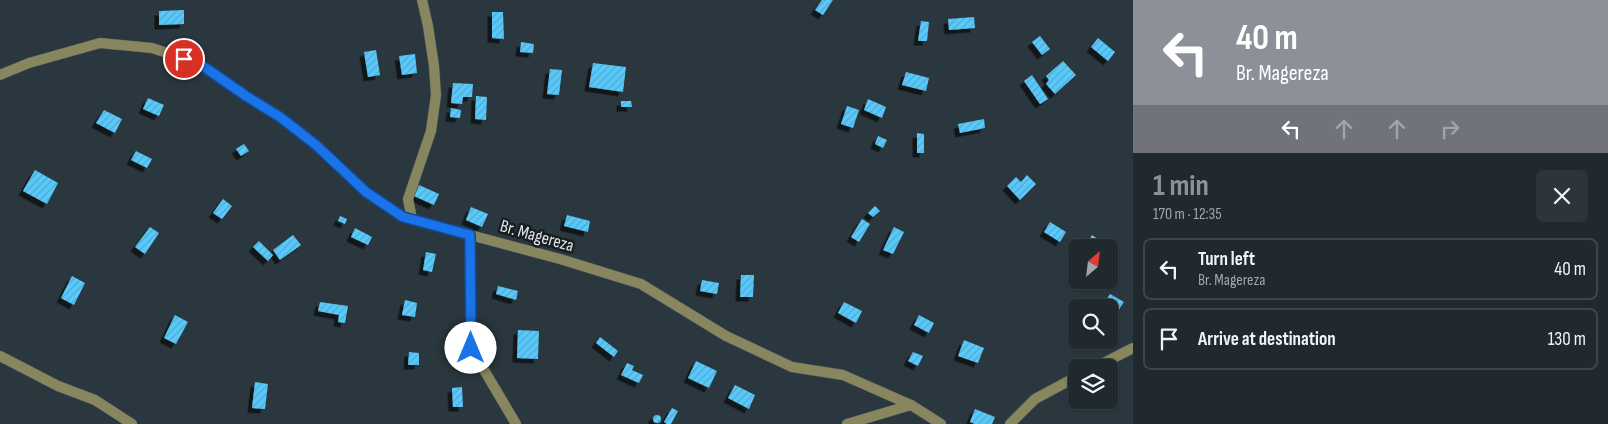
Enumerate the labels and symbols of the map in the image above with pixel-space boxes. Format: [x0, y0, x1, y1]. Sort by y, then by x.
pin [163, 38, 205, 80]
street label: Br. Magereza [498, 215, 576, 257]
north arrow [1068, 239, 1118, 289]
position arrow [444, 321, 496, 373]

